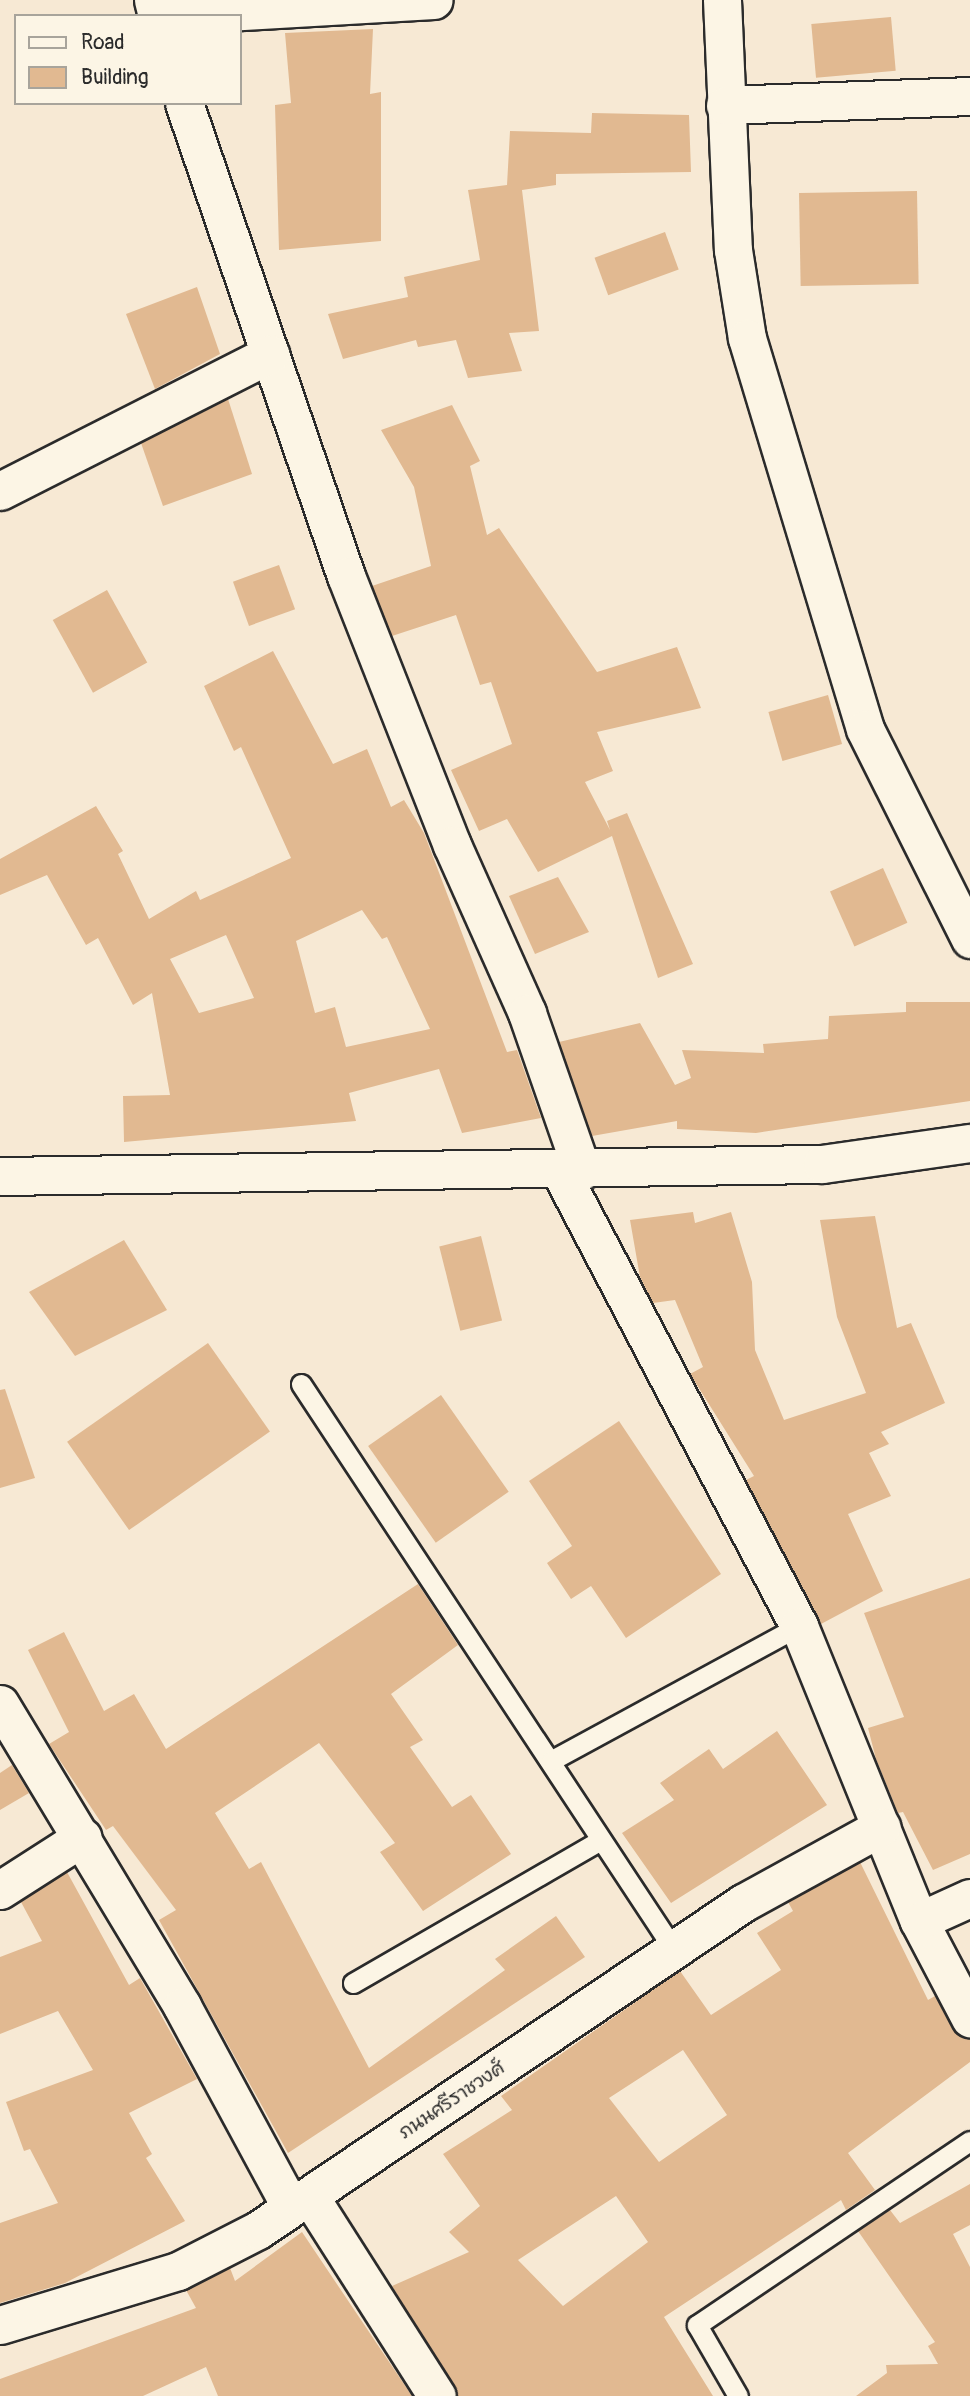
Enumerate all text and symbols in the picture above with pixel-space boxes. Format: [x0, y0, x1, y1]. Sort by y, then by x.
legend [14, 14, 242, 105]
text: Road [81, 29, 125, 56]
text: Building [81, 64, 148, 91]
street label: ภนนศรีราชวงศ์ [395, 2057, 509, 2145]

